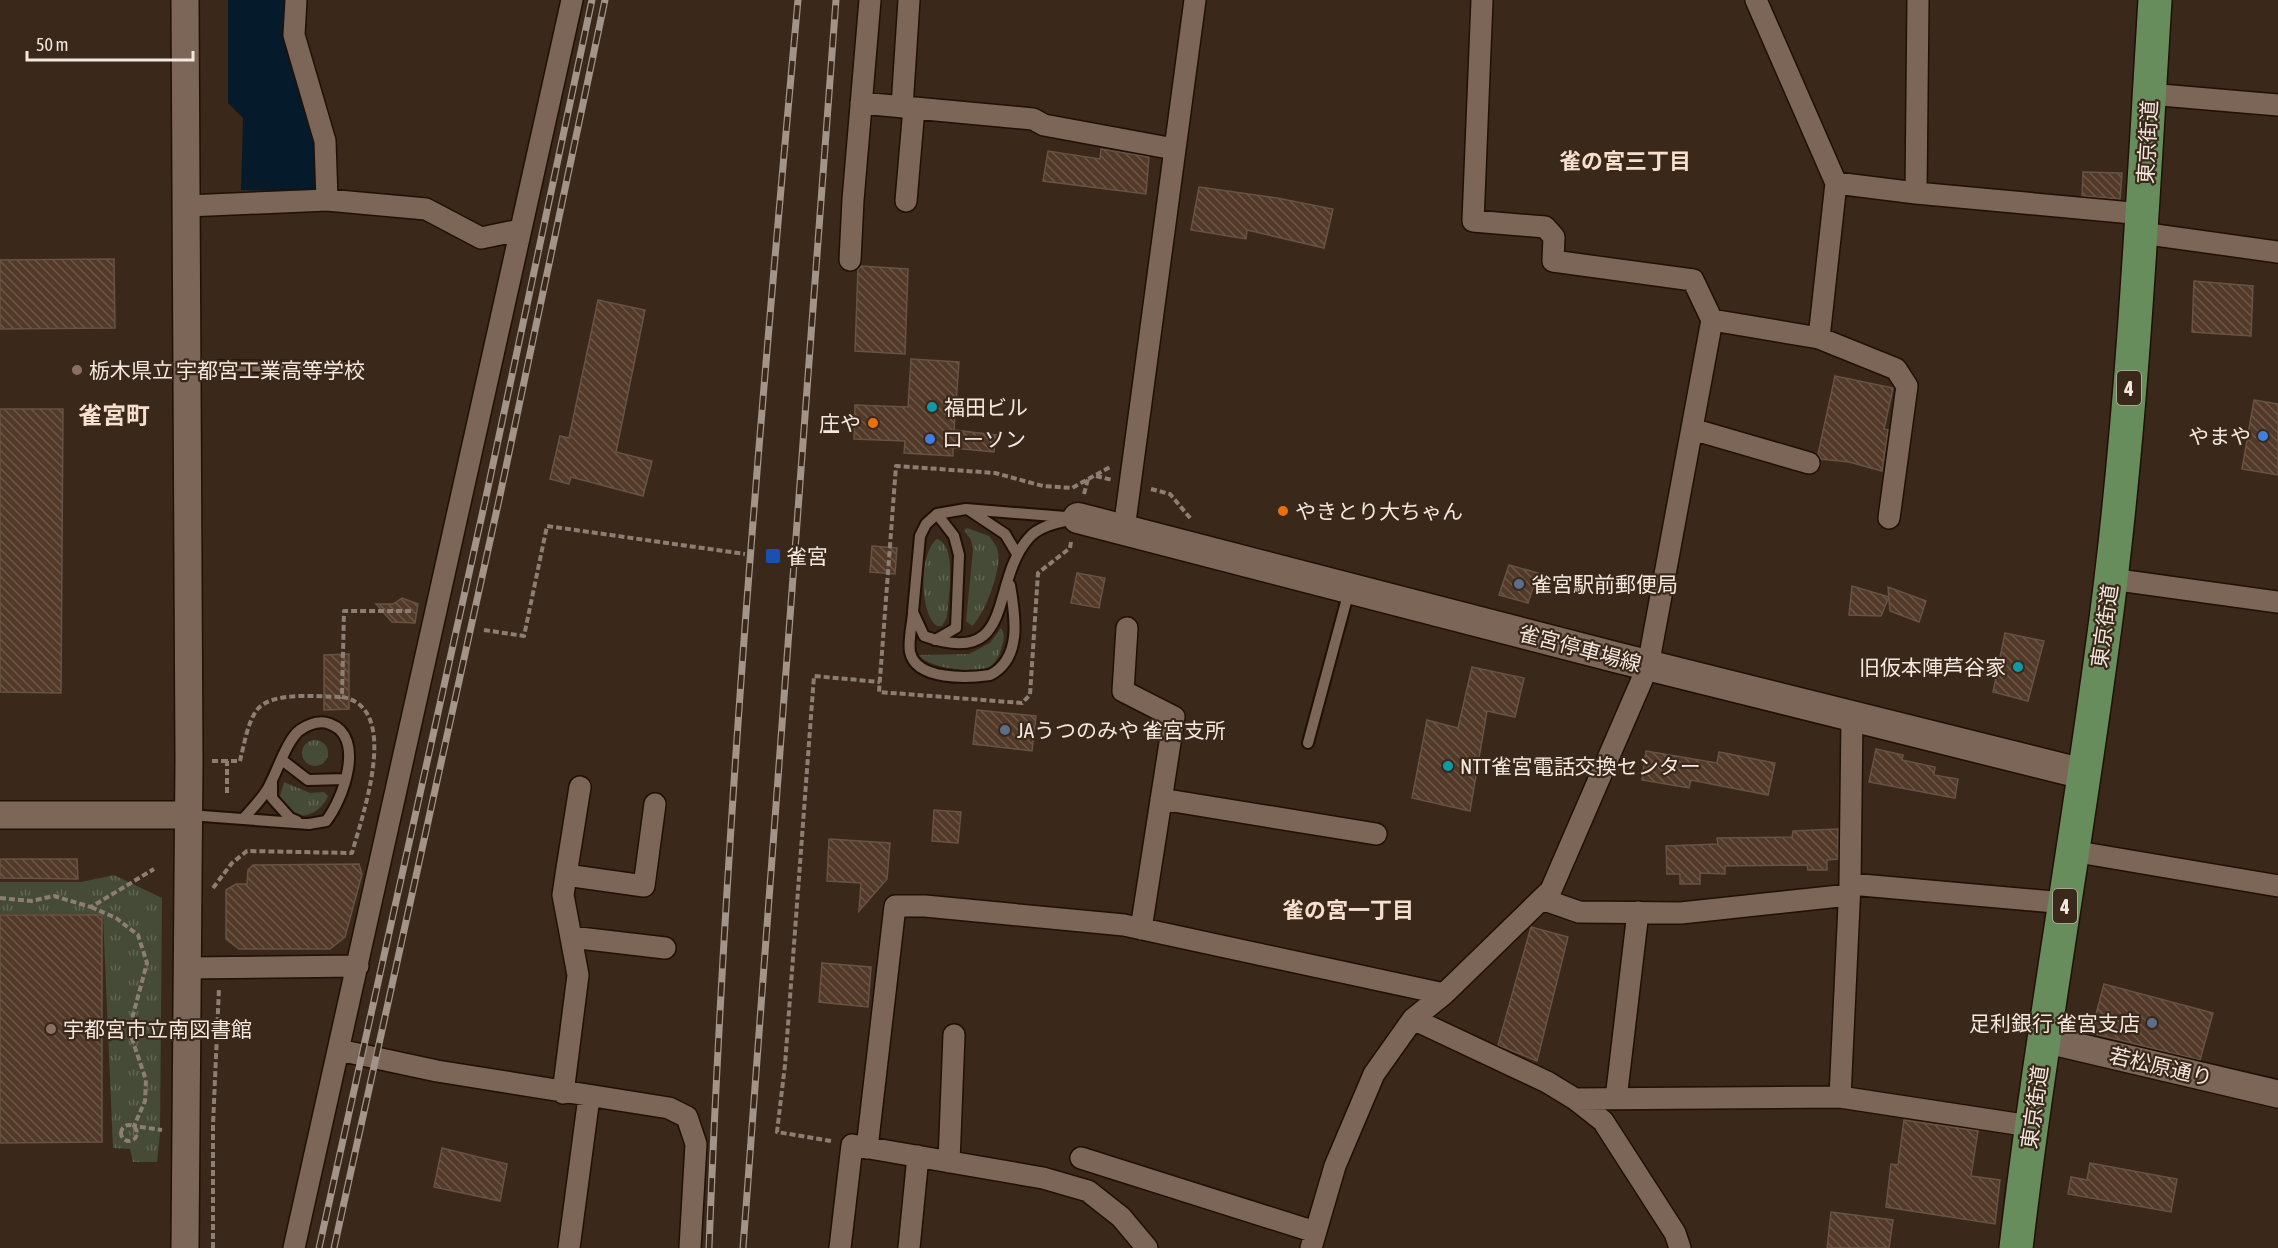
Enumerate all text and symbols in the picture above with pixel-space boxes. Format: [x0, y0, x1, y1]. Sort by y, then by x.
scale bar [27, 24, 194, 62]
text: 50 m [36, 34, 68, 55]
street label: 東京街道 [2133, 99, 2161, 185]
district label: 雀の宮三丁目 [1559, 148, 1691, 174]
place label: 栃木県立 宇都宮工業高等学校 [89, 358, 365, 382]
marker: 栃木県立 宇都宮工業高等学校 [70, 363, 84, 377]
road number: 4 [2117, 371, 2141, 405]
place label: 福田ビル [944, 395, 1028, 419]
marker: 福田ビル [925, 400, 939, 414]
district label: 雀宮町 [78, 402, 150, 429]
place label: 庄や [819, 411, 861, 435]
marker: 庄や [866, 416, 880, 430]
place label: やまや [2188, 424, 2251, 448]
place label: ローソン [942, 427, 1026, 451]
marker: やまや [2256, 429, 2270, 443]
marker: ローソン [923, 432, 937, 446]
place label: やきとり大ちゃん [1295, 499, 1463, 523]
marker: やきとり大ちゃん [1276, 504, 1290, 518]
place label: 雀宮 [786, 544, 828, 568]
marker: 雀宮 [764, 547, 782, 565]
place label: 雀宮駅前郵便局 [1531, 572, 1678, 596]
marker: 雀宮駅前郵便局 [1512, 577, 1526, 591]
street label: 東京街道 [2086, 583, 2122, 669]
street label: 雀宮停車場線 [1516, 620, 1644, 676]
place label: 旧仮本陣芦谷家 [1859, 655, 2006, 679]
marker: 旧仮本陣芦谷家 [2011, 660, 2025, 674]
place label: JAうつのみや 雀宮支所 [1017, 718, 1226, 742]
marker: JAうつのみや 雀宮支所 [998, 723, 1012, 737]
place label: NTT雀宮電話交換センター [1460, 754, 1701, 778]
marker: NTT雀宮電話交換センター [1441, 759, 1455, 773]
road number: 4 [2053, 889, 2077, 923]
district label: 雀の宮一丁目 [1282, 897, 1414, 923]
place label: 足利銀行 雀宮支店 [1969, 1011, 2140, 1035]
marker: 足利銀行 雀宮支店 [2145, 1016, 2159, 1030]
place label: 宇都宮市立南図書館 [63, 1017, 252, 1041]
marker: 宇都宮市立南図書館 [44, 1022, 58, 1036]
street label: 若松原通り [2107, 1042, 2215, 1090]
street label: 東京街道 [2016, 1064, 2052, 1150]

